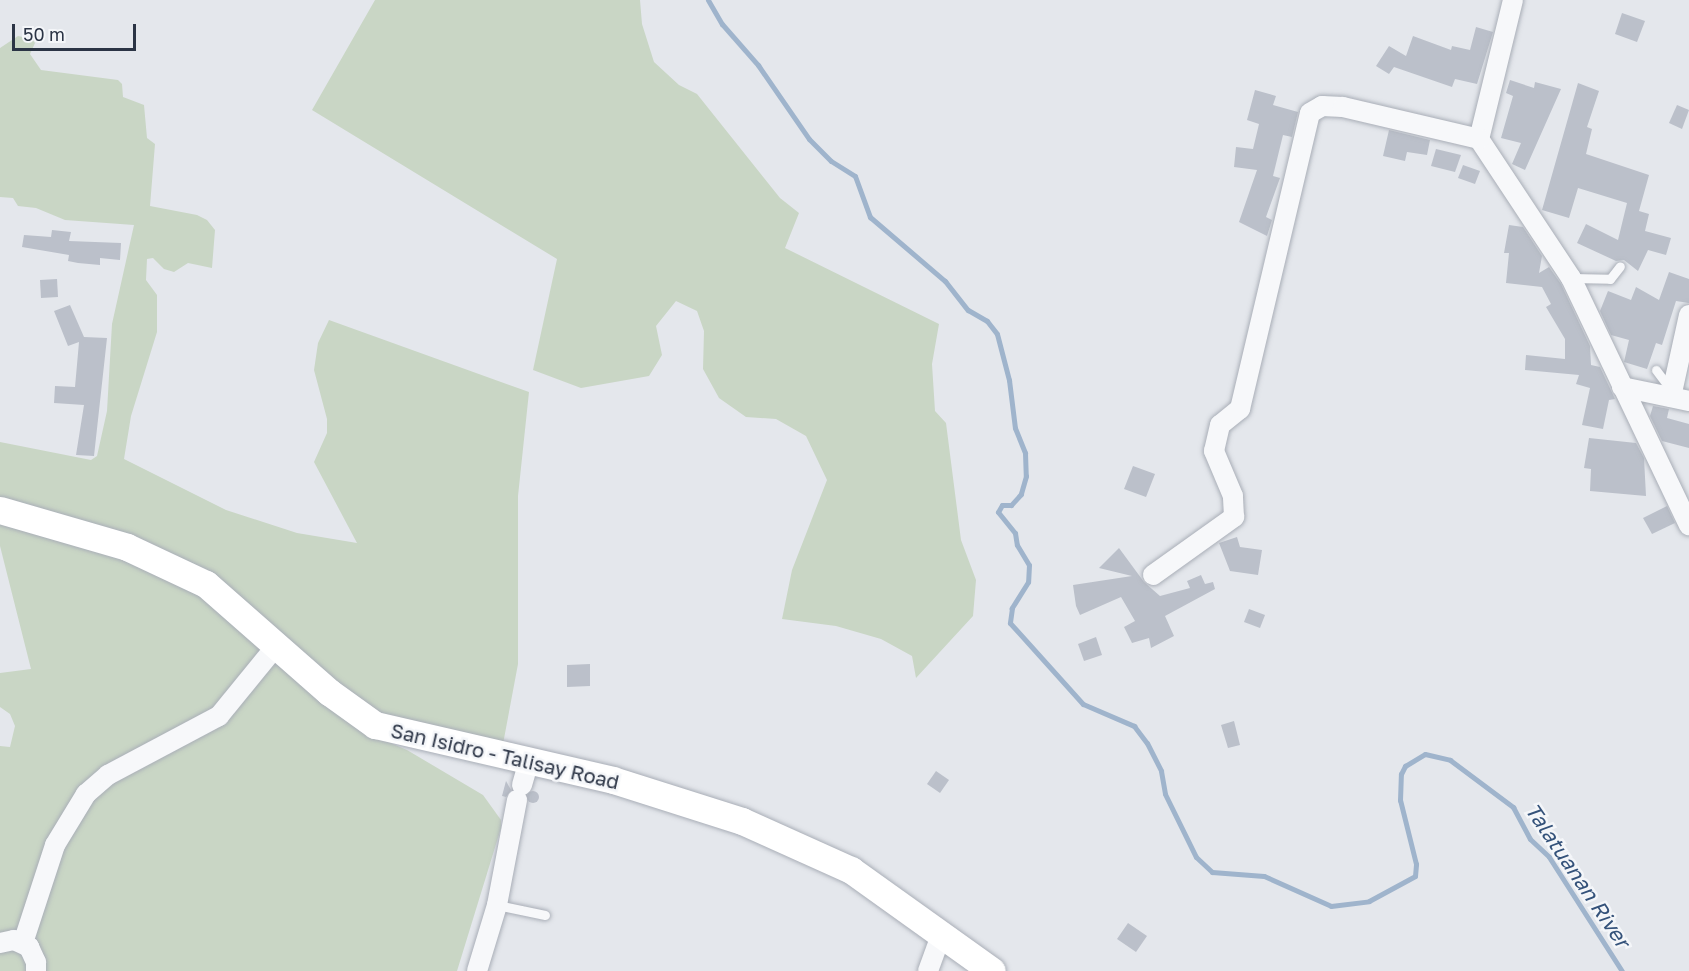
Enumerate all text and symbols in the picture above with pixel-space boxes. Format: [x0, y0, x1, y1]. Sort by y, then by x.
scale bar [15, 12, 140, 50]
text: 50 m [23, 23, 65, 45]
street label: San Isidro - Talisay Road [389, 718, 621, 794]
water label: Talatuanan River [1520, 798, 1636, 952]

